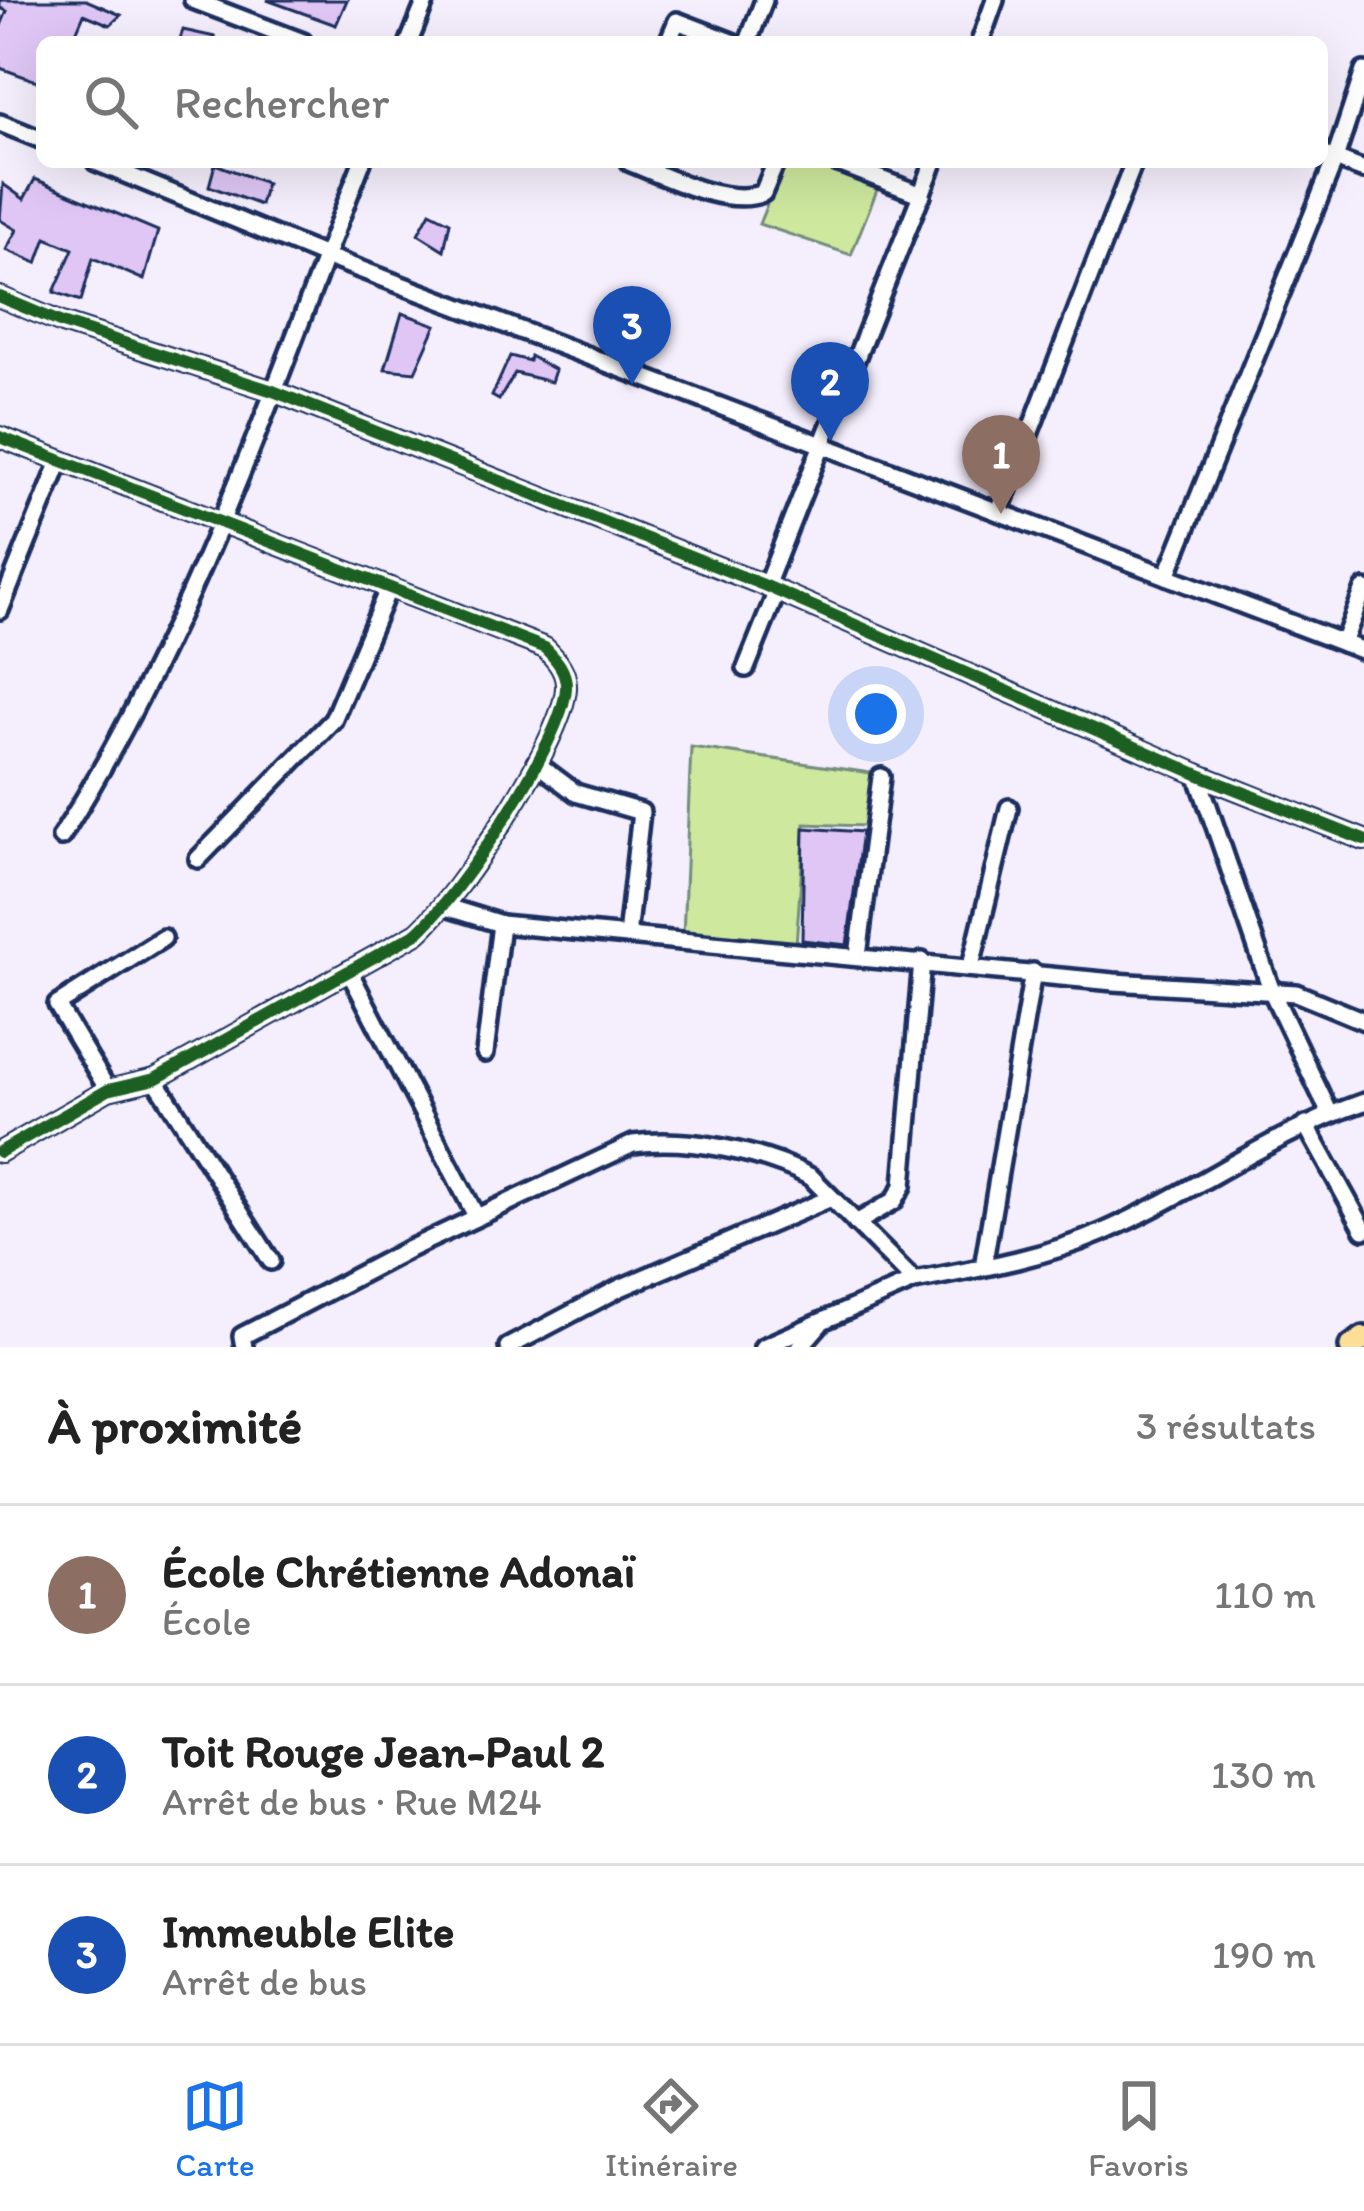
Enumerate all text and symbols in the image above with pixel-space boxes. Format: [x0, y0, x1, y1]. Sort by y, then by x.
search box [36, 36, 1328, 168]
icon: search [78, 69, 144, 135]
text: Rechercher [174, 75, 389, 129]
pin: 3 [593, 286, 671, 385]
pin: 2 [791, 342, 869, 441]
pin: 1 [962, 415, 1040, 514]
your location [846, 684, 906, 744]
text: À proximité [48, 1395, 302, 1456]
text: 3 résultats [1136, 1402, 1316, 1449]
text: École Chrétienne Adonaï [162, 1544, 635, 1598]
text: 1 [78, 1571, 96, 1618]
text: 110 m [1214, 1571, 1316, 1618]
text: École [162, 1598, 251, 1645]
text: Toit Rouge Jean-Paul 2 [162, 1724, 605, 1778]
text: 2 [77, 1751, 97, 1798]
text: 130 m [1211, 1751, 1316, 1798]
text: Arrêt de bus · Rue M24 [162, 1778, 542, 1825]
text: Immeuble Elite [162, 1904, 454, 1958]
text: 3 [76, 1931, 98, 1978]
text: 190 m [1212, 1931, 1316, 1978]
text: Arrêt de bus [162, 1958, 367, 2005]
tab: Carte [175, 2073, 255, 2184]
tab: Itinéraire [605, 2073, 738, 2184]
tab: Favoris [1088, 2073, 1189, 2184]

